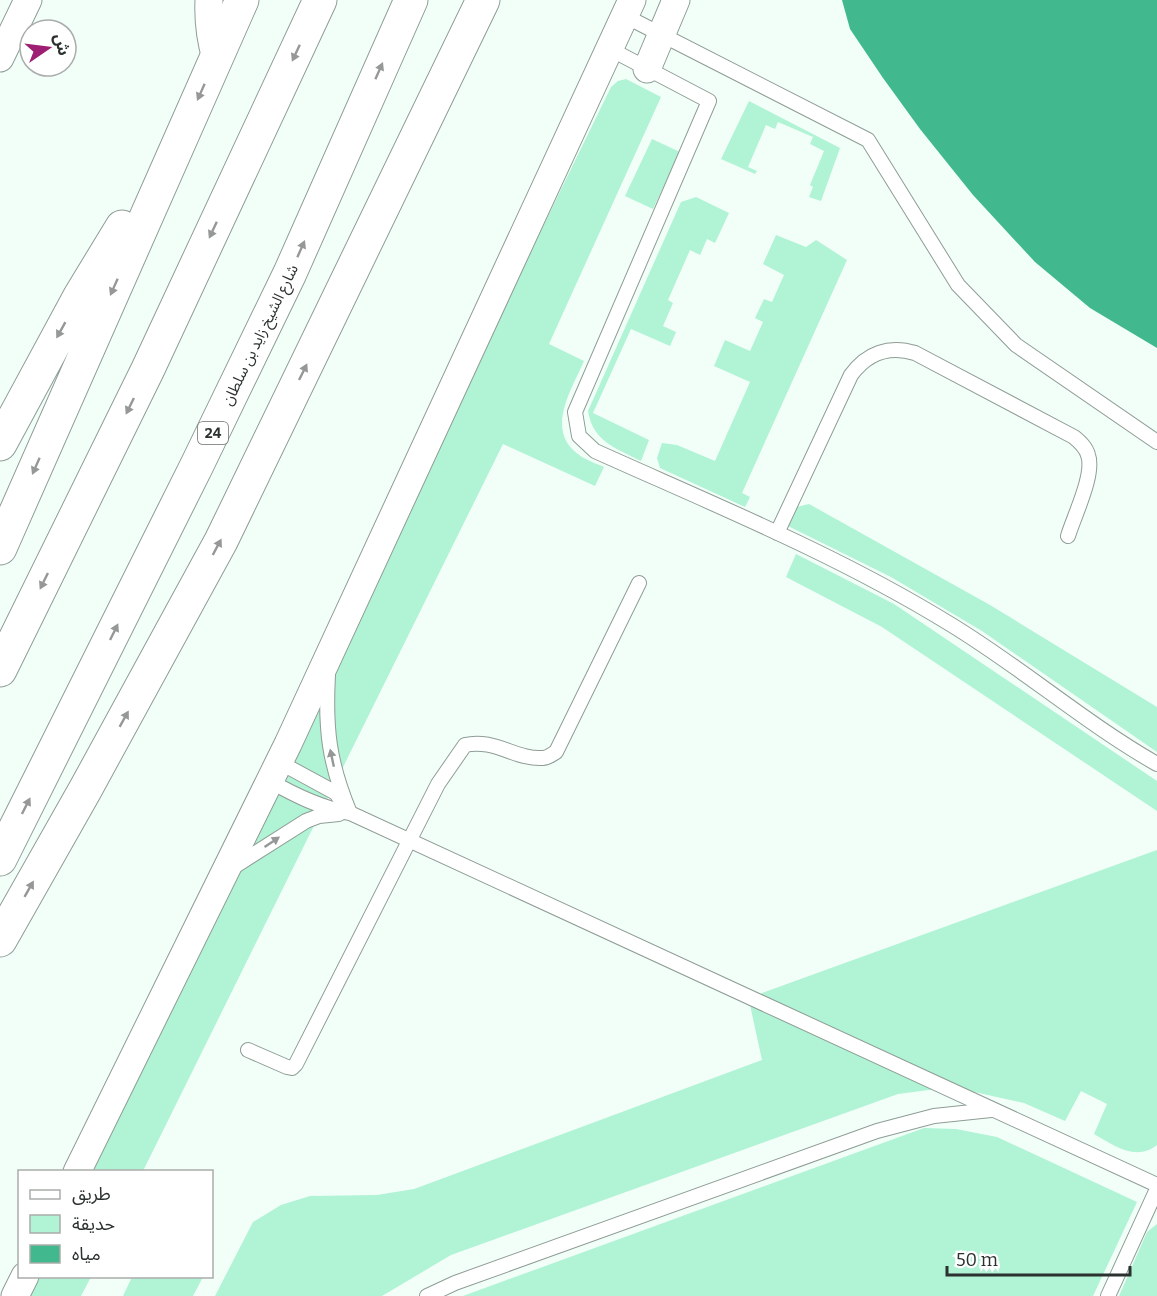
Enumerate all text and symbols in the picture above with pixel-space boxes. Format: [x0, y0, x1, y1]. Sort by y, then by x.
north arrow [18, 18, 78, 78]
text: ش [50, 32, 74, 58]
one-way arrow [291, 45, 300, 62]
one-way arrow [375, 62, 384, 79]
one-way arrow [197, 84, 206, 101]
one-way arrow [209, 221, 218, 238]
one-way arrow [296, 241, 305, 258]
street label: شارع الشيخ زايد بن سلطان [218, 261, 305, 410]
one-way arrow [110, 279, 119, 296]
one-way arrow [56, 322, 66, 339]
one-way arrow [298, 364, 307, 381]
one-way arrow [125, 398, 135, 415]
road number: 24 [198, 422, 228, 444]
one-way arrow [31, 457, 41, 475]
one-way arrow [212, 539, 222, 556]
one-way arrow [39, 572, 49, 590]
one-way arrow [108, 623, 118, 641]
one-way arrow [119, 710, 129, 727]
one-way arrow [326, 749, 336, 767]
one-way arrow [22, 798, 31, 815]
one-way arrow [264, 837, 280, 848]
one-way arrow [24, 880, 34, 897]
legend [18, 1170, 213, 1278]
text: طريق [72, 1183, 111, 1205]
text: حديقة [72, 1213, 115, 1235]
scale bar [947, 1239, 1130, 1277]
text: مياه [72, 1243, 101, 1265]
text: 50 m [956, 1249, 998, 1271]

